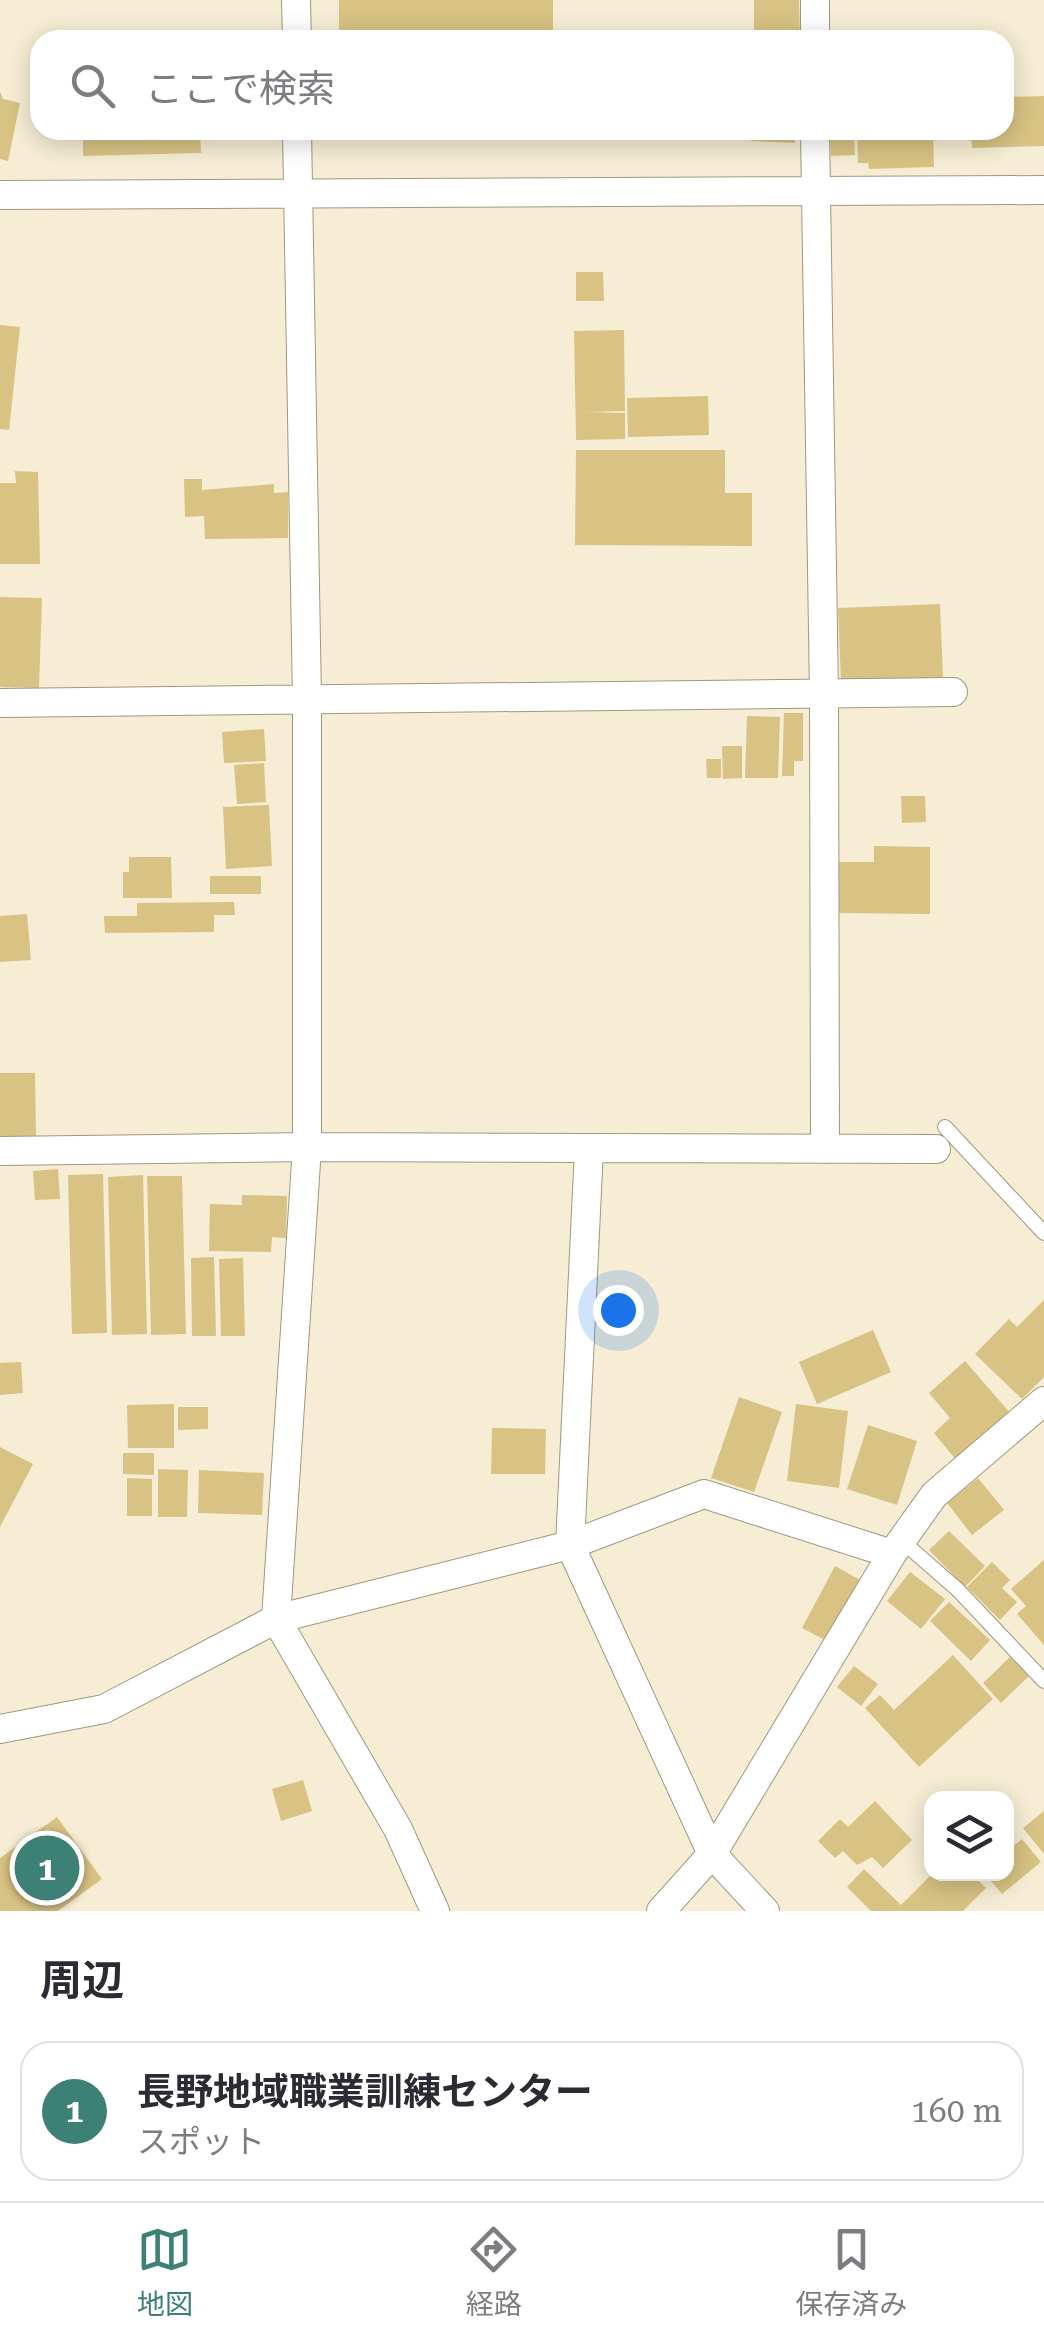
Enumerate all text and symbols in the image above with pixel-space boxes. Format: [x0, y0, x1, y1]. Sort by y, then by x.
search box [30, 30, 1014, 140]
icon: search [65, 58, 120, 113]
text: ここで検索 [145, 67, 335, 111]
your location [593, 1285, 644, 1336]
map controls [924, 1791, 1014, 1881]
button: layers [924, 1791, 1014, 1881]
pin: 1 [15, 1830, 80, 1906]
text: 周辺 [40, 1956, 124, 2005]
text: 長野地域職業訓練センター [137, 2070, 593, 2114]
text: 1 [66, 2092, 83, 2130]
text: 160 m [911, 2092, 1002, 2130]
text: スポット [137, 2123, 265, 2161]
tab: 地図 [137, 2222, 193, 2322]
tab: 経路 [466, 2222, 522, 2322]
tab: 保存済み [795, 2222, 907, 2322]

